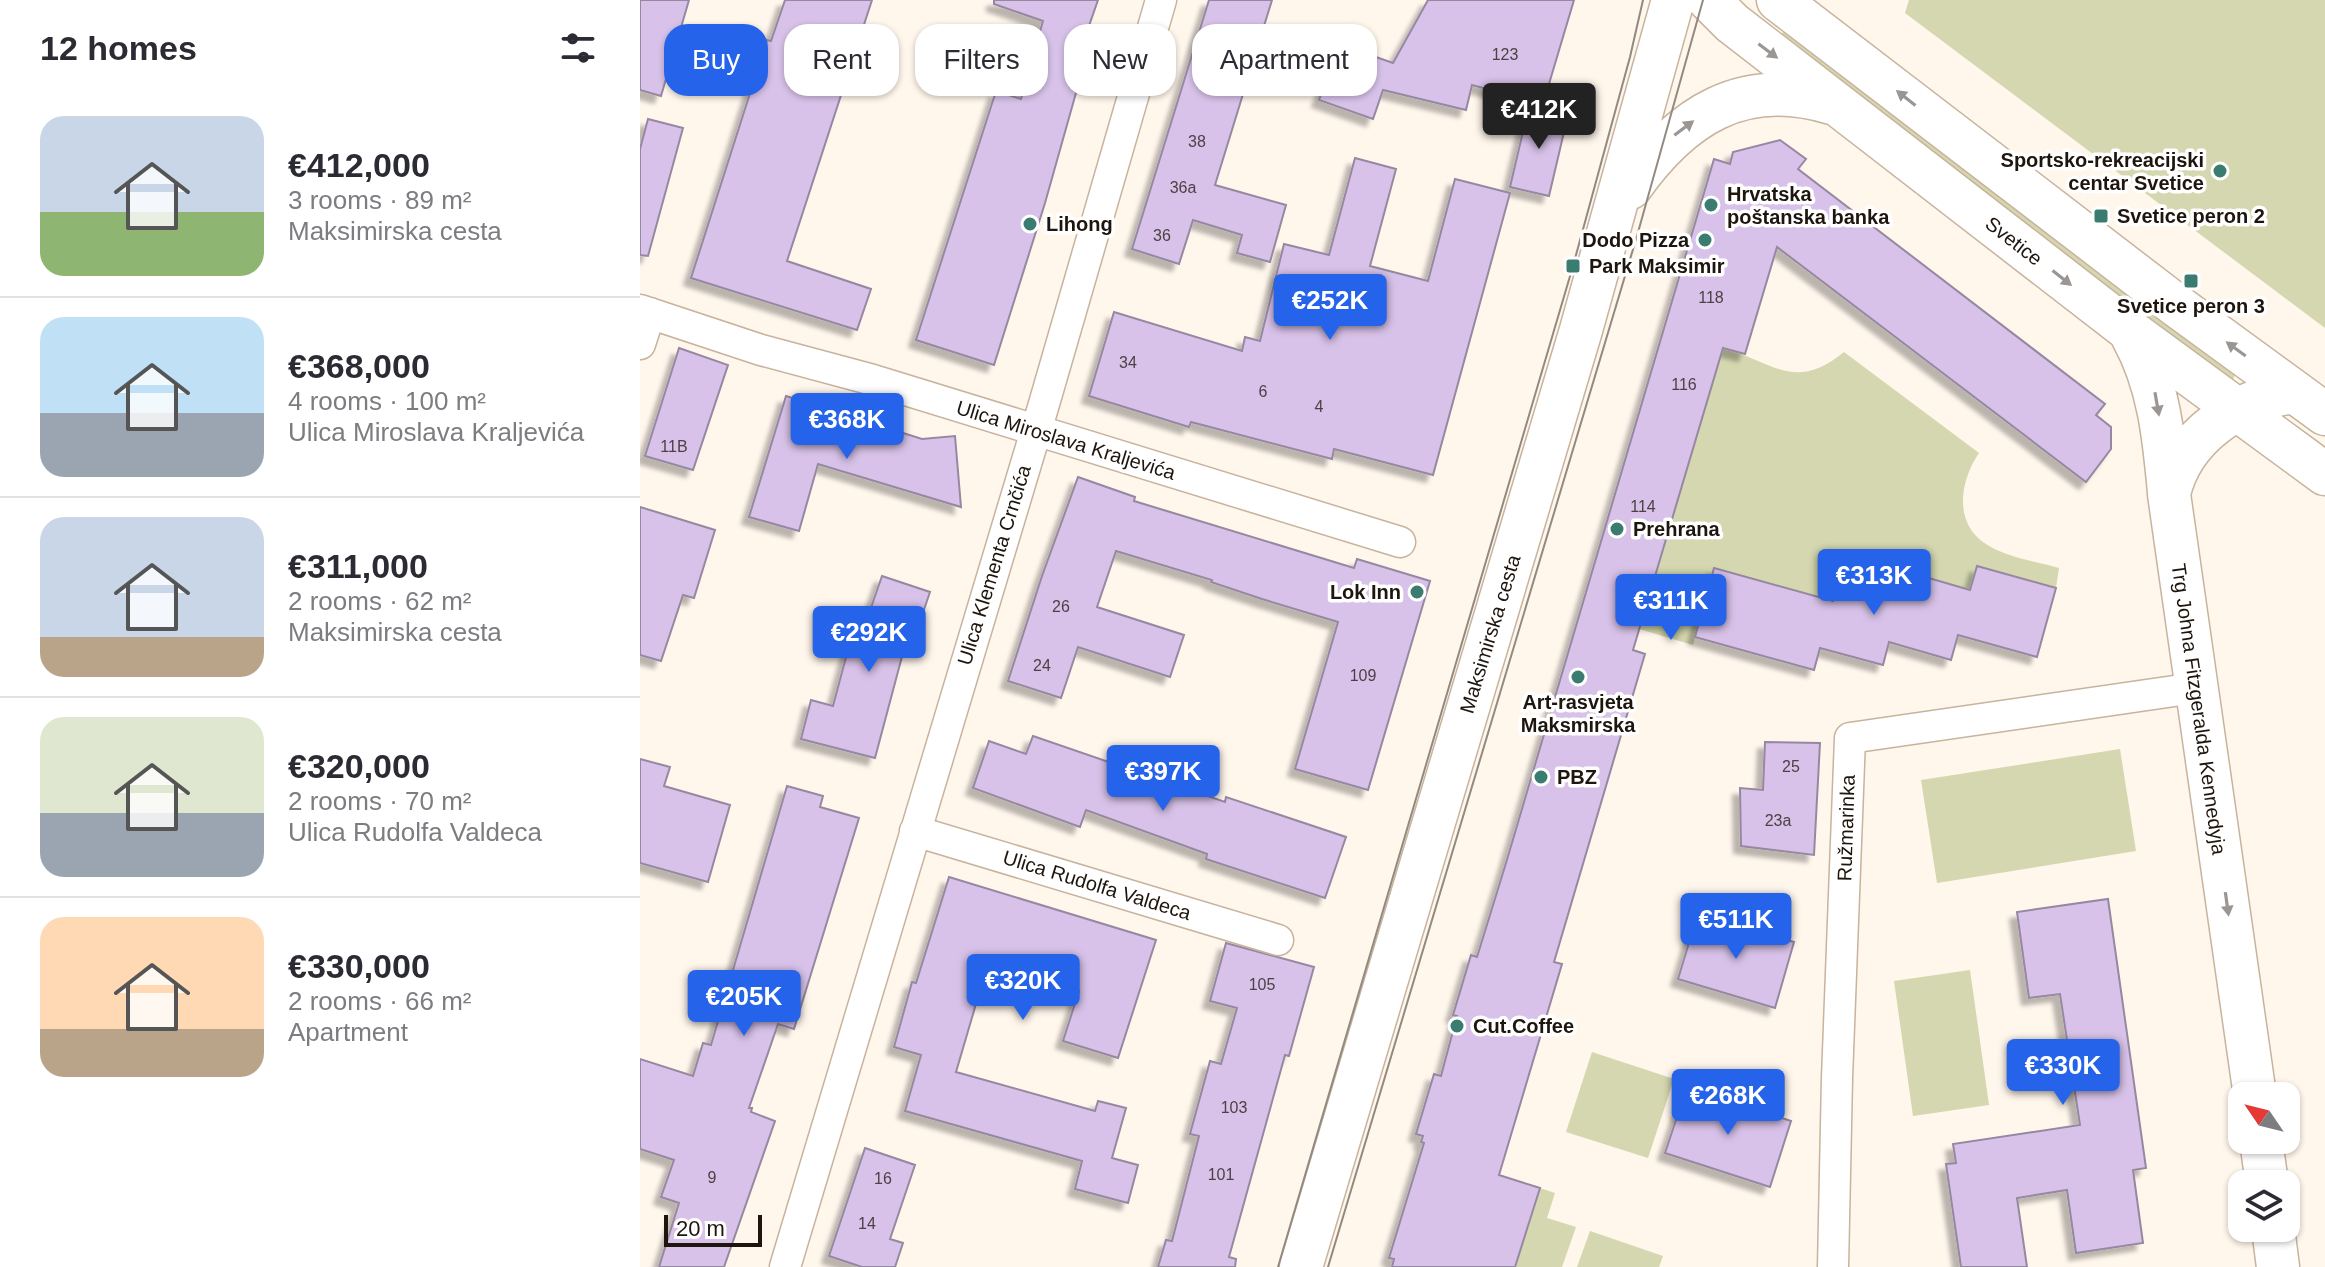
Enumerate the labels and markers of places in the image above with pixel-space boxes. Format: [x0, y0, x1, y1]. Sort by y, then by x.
pin: €412K [1483, 83, 1595, 151]
place label: Sportsko-rekreacijski centar Svetice [2001, 149, 2204, 194]
marker: Sportsko-rekreacijski centar Svetice [2211, 162, 2229, 180]
place label: Hrvatska poštanska banka [1727, 183, 1890, 228]
marker: Hrvatska poštanska banka [1702, 196, 1720, 214]
place label: Svetice peron 2 [2117, 205, 2265, 227]
marker: Svetice peron 2 [2092, 207, 2110, 225]
place label: Lihong [1046, 213, 1113, 235]
marker: Lihong [1021, 215, 1039, 233]
place label: Dodo Pizza [1582, 229, 1690, 251]
marker: Dodo Pizza [1696, 231, 1714, 249]
place label: Park Maksimir [1589, 255, 1725, 277]
marker: Park Maksimir [1564, 257, 1582, 275]
marker: Svetice peron 3 [2182, 272, 2200, 290]
pin: €252K [1274, 274, 1386, 342]
place label: Svetice peron 3 [2117, 295, 2265, 317]
pin: €368K [791, 393, 903, 461]
place label: Prehrana [1633, 518, 1721, 540]
marker: Prehrana [1608, 520, 1626, 538]
pin: €313K [1818, 549, 1930, 617]
pin: €311K [1615, 574, 1727, 642]
place label: Lok Inn [1330, 581, 1401, 603]
marker: Lok Inn [1408, 583, 1426, 601]
pin: €292K [813, 606, 925, 674]
marker: Art-rasvjeta Maksmirska [1569, 668, 1587, 686]
place label: Art-rasvjeta Maksmirska [1521, 691, 1636, 736]
pin: €397K [1107, 745, 1219, 813]
place label: PBZ [1557, 766, 1597, 788]
marker: PBZ [1532, 768, 1550, 786]
pin: €511K [1680, 893, 1792, 961]
pin: €320K [967, 954, 1079, 1022]
pin: €205K [688, 970, 800, 1038]
place label: Cut.Coffee [1473, 1015, 1574, 1037]
marker: Cut.Coffee [1448, 1017, 1466, 1035]
pin: €330K [2007, 1039, 2119, 1107]
pin: €268K [1672, 1069, 1784, 1137]

